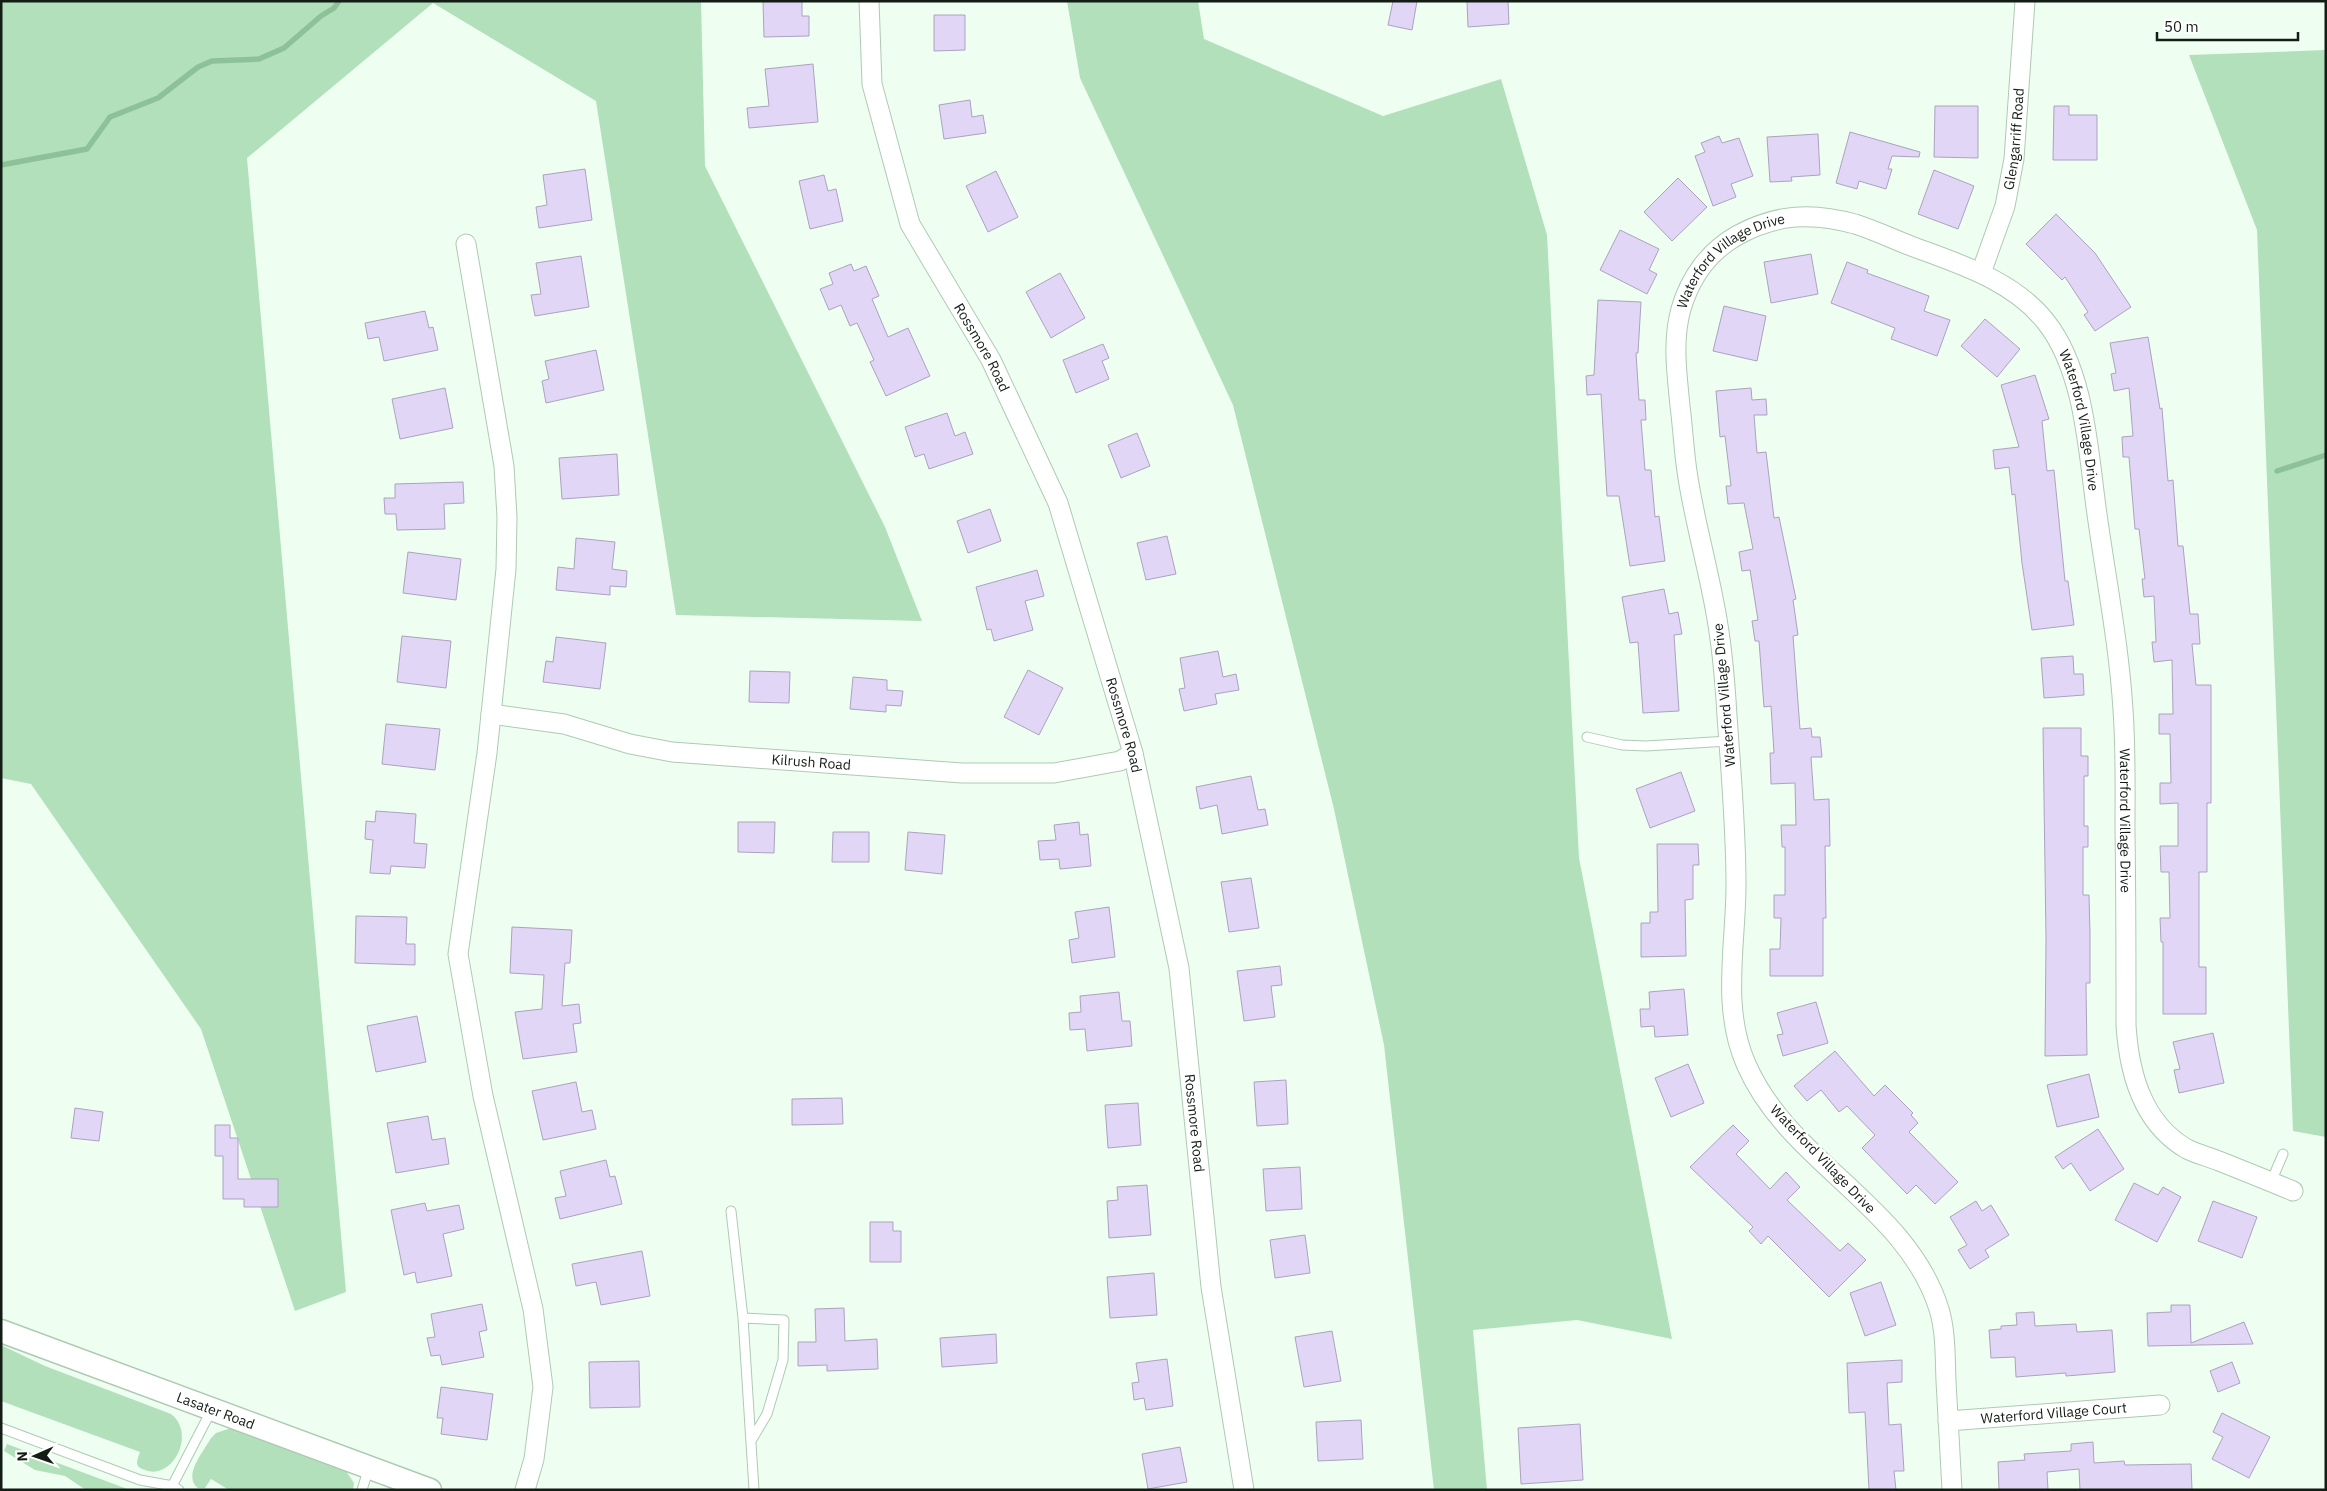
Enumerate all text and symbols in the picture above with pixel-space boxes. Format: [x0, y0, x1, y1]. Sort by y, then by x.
scale bar [2157, 10, 2298, 42]
text: 50 m [2164, 17, 2199, 36]
street label: Glengarriff Road [1999, 87, 2028, 191]
street label: Waterford Village Drive [1673, 209, 1787, 311]
street label: Rossmore Road [950, 300, 1014, 394]
street label: Waterford Village Drive [2055, 347, 2103, 492]
street label: Waterford Village Drive [1709, 622, 1739, 768]
street label: Rossmore Road [1102, 675, 1146, 774]
street label: Waterford Village Drive [2116, 748, 2135, 893]
street label: Kilrush Road [771, 750, 852, 774]
street label: Rossmore Road [1181, 1073, 1208, 1173]
street label: Waterford Village Drive [1766, 1101, 1880, 1217]
street label: Lasater Road [174, 1388, 257, 1433]
street label: Waterford Village Court [1980, 1399, 2127, 1428]
north arrow [10, 1431, 60, 1481]
text: N [13, 1451, 31, 1462]

